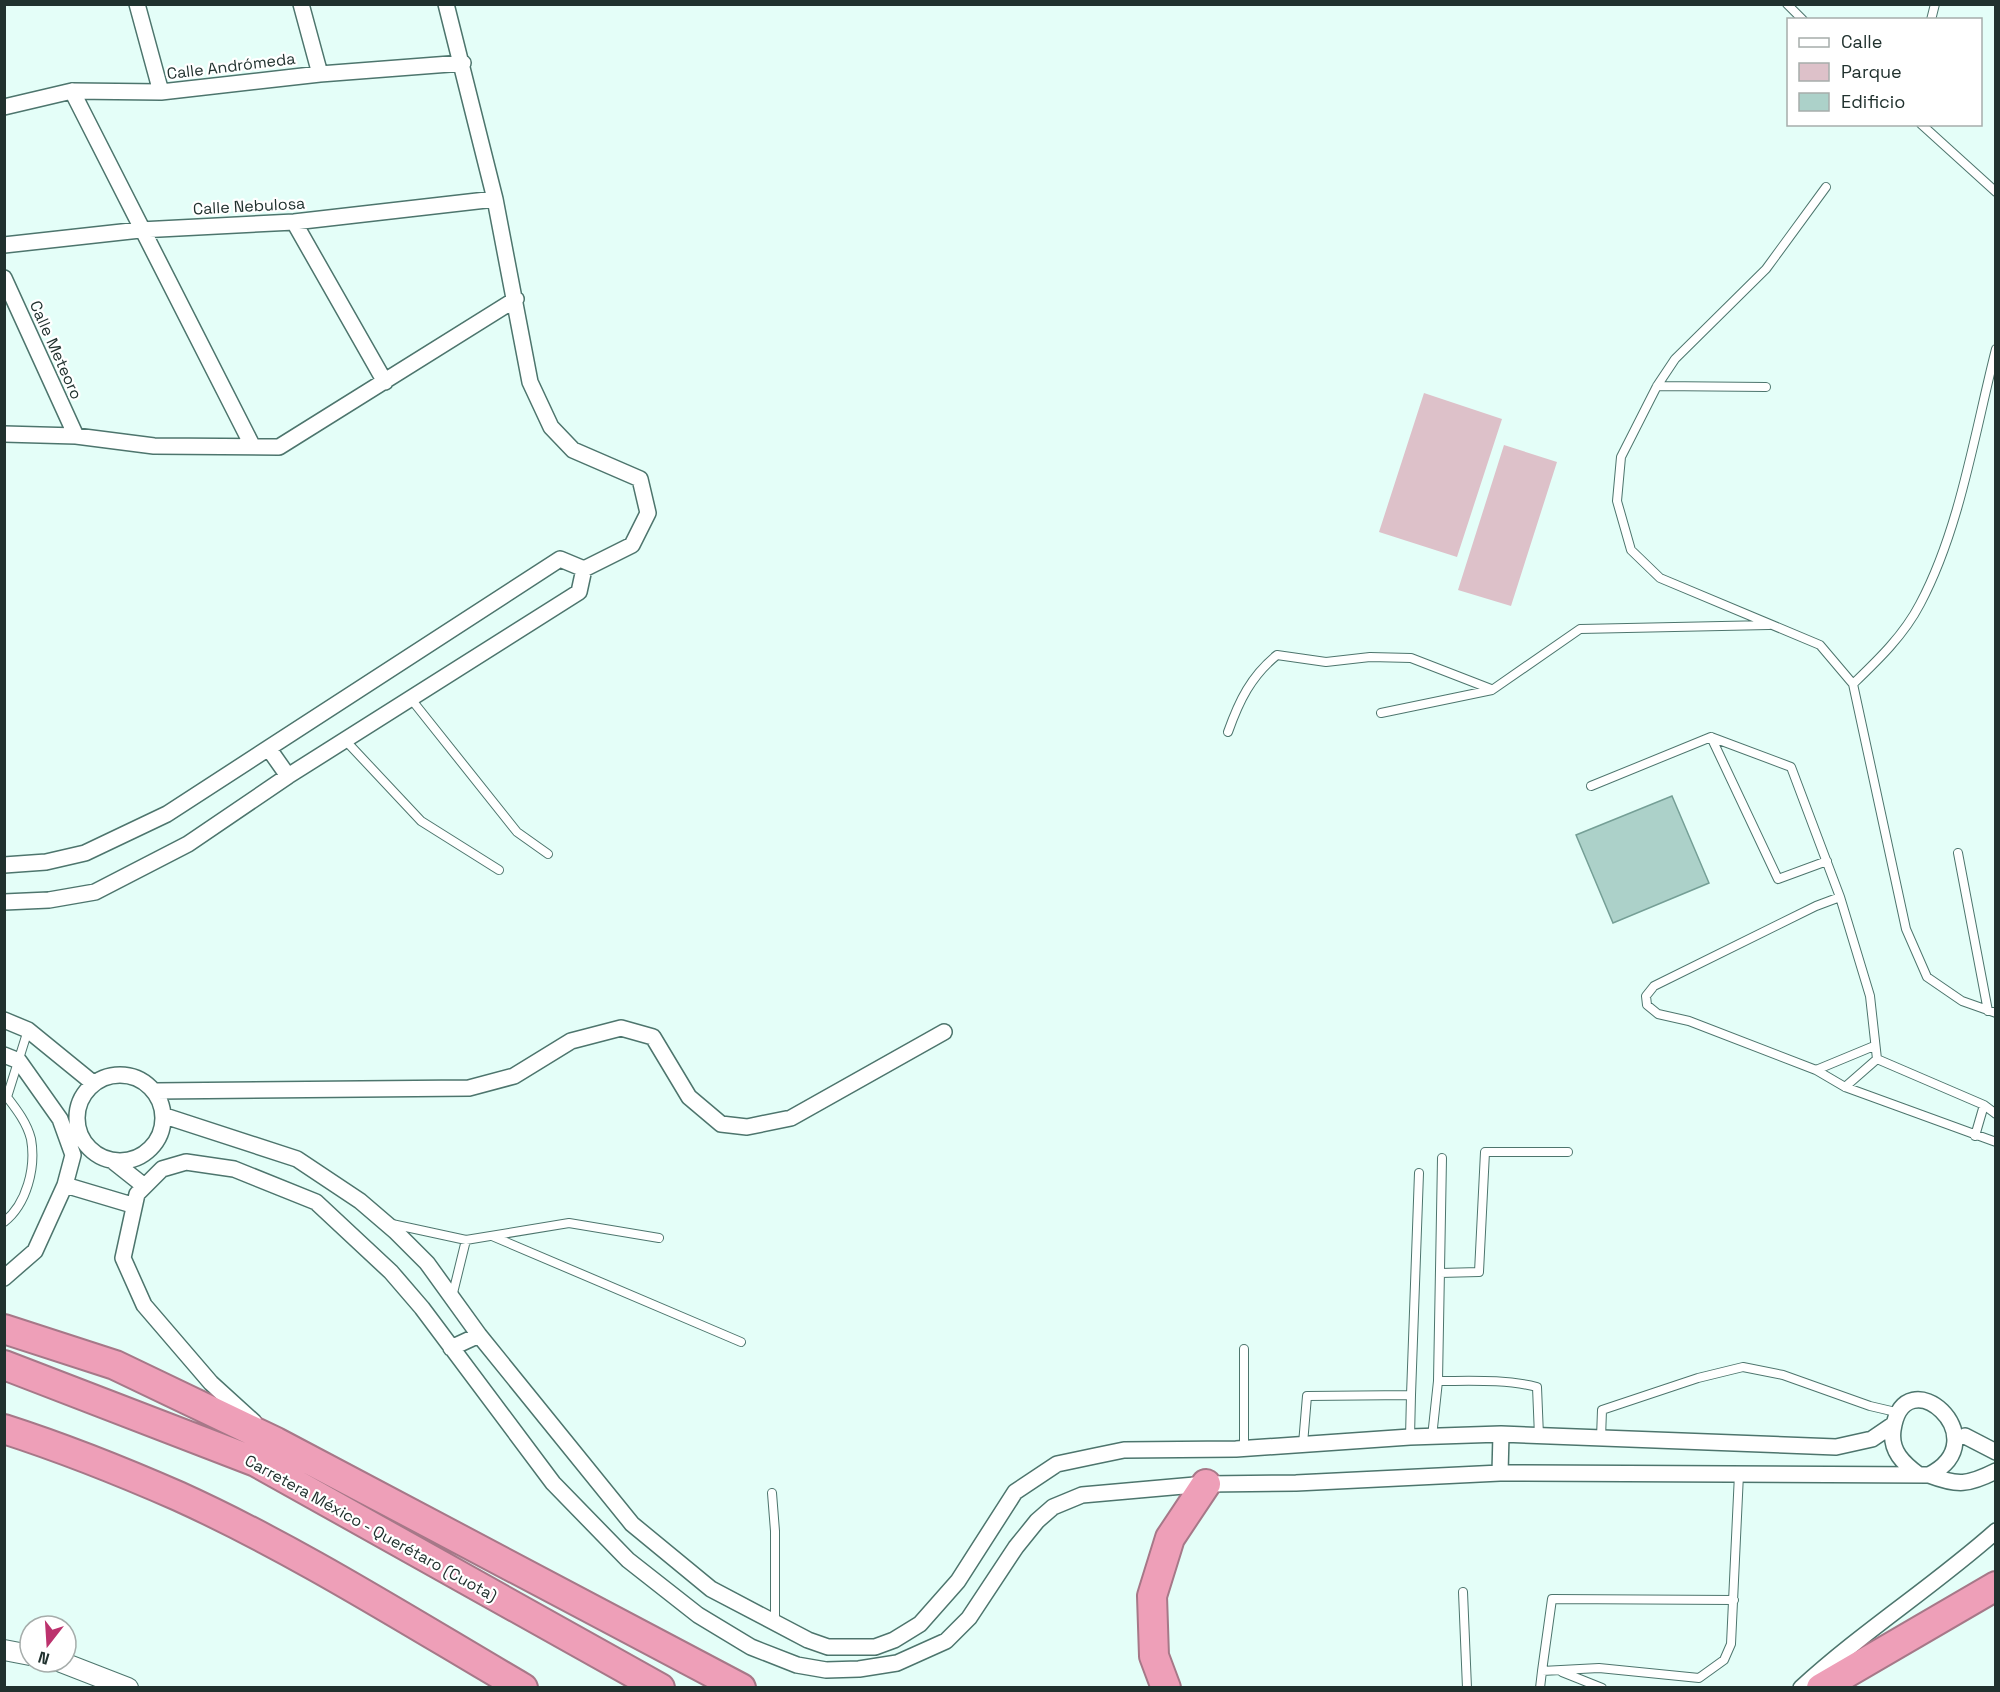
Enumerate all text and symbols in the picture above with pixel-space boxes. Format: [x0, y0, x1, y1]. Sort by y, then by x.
legend [1787, 18, 1982, 126]
text: Calle [1841, 30, 1882, 53]
street label: Calle Andrómeda [166, 48, 296, 84]
text: Parque [1841, 60, 1902, 83]
text: Edificio [1841, 90, 1905, 113]
street label: Calle Nebulosa [192, 193, 306, 219]
street label: Calle Meteoro [25, 297, 87, 403]
street label: Carretera México - Querétaro (Cuota) [241, 1450, 501, 1606]
north arrow [18, 1614, 78, 1674]
text: N [36, 1646, 52, 1669]

